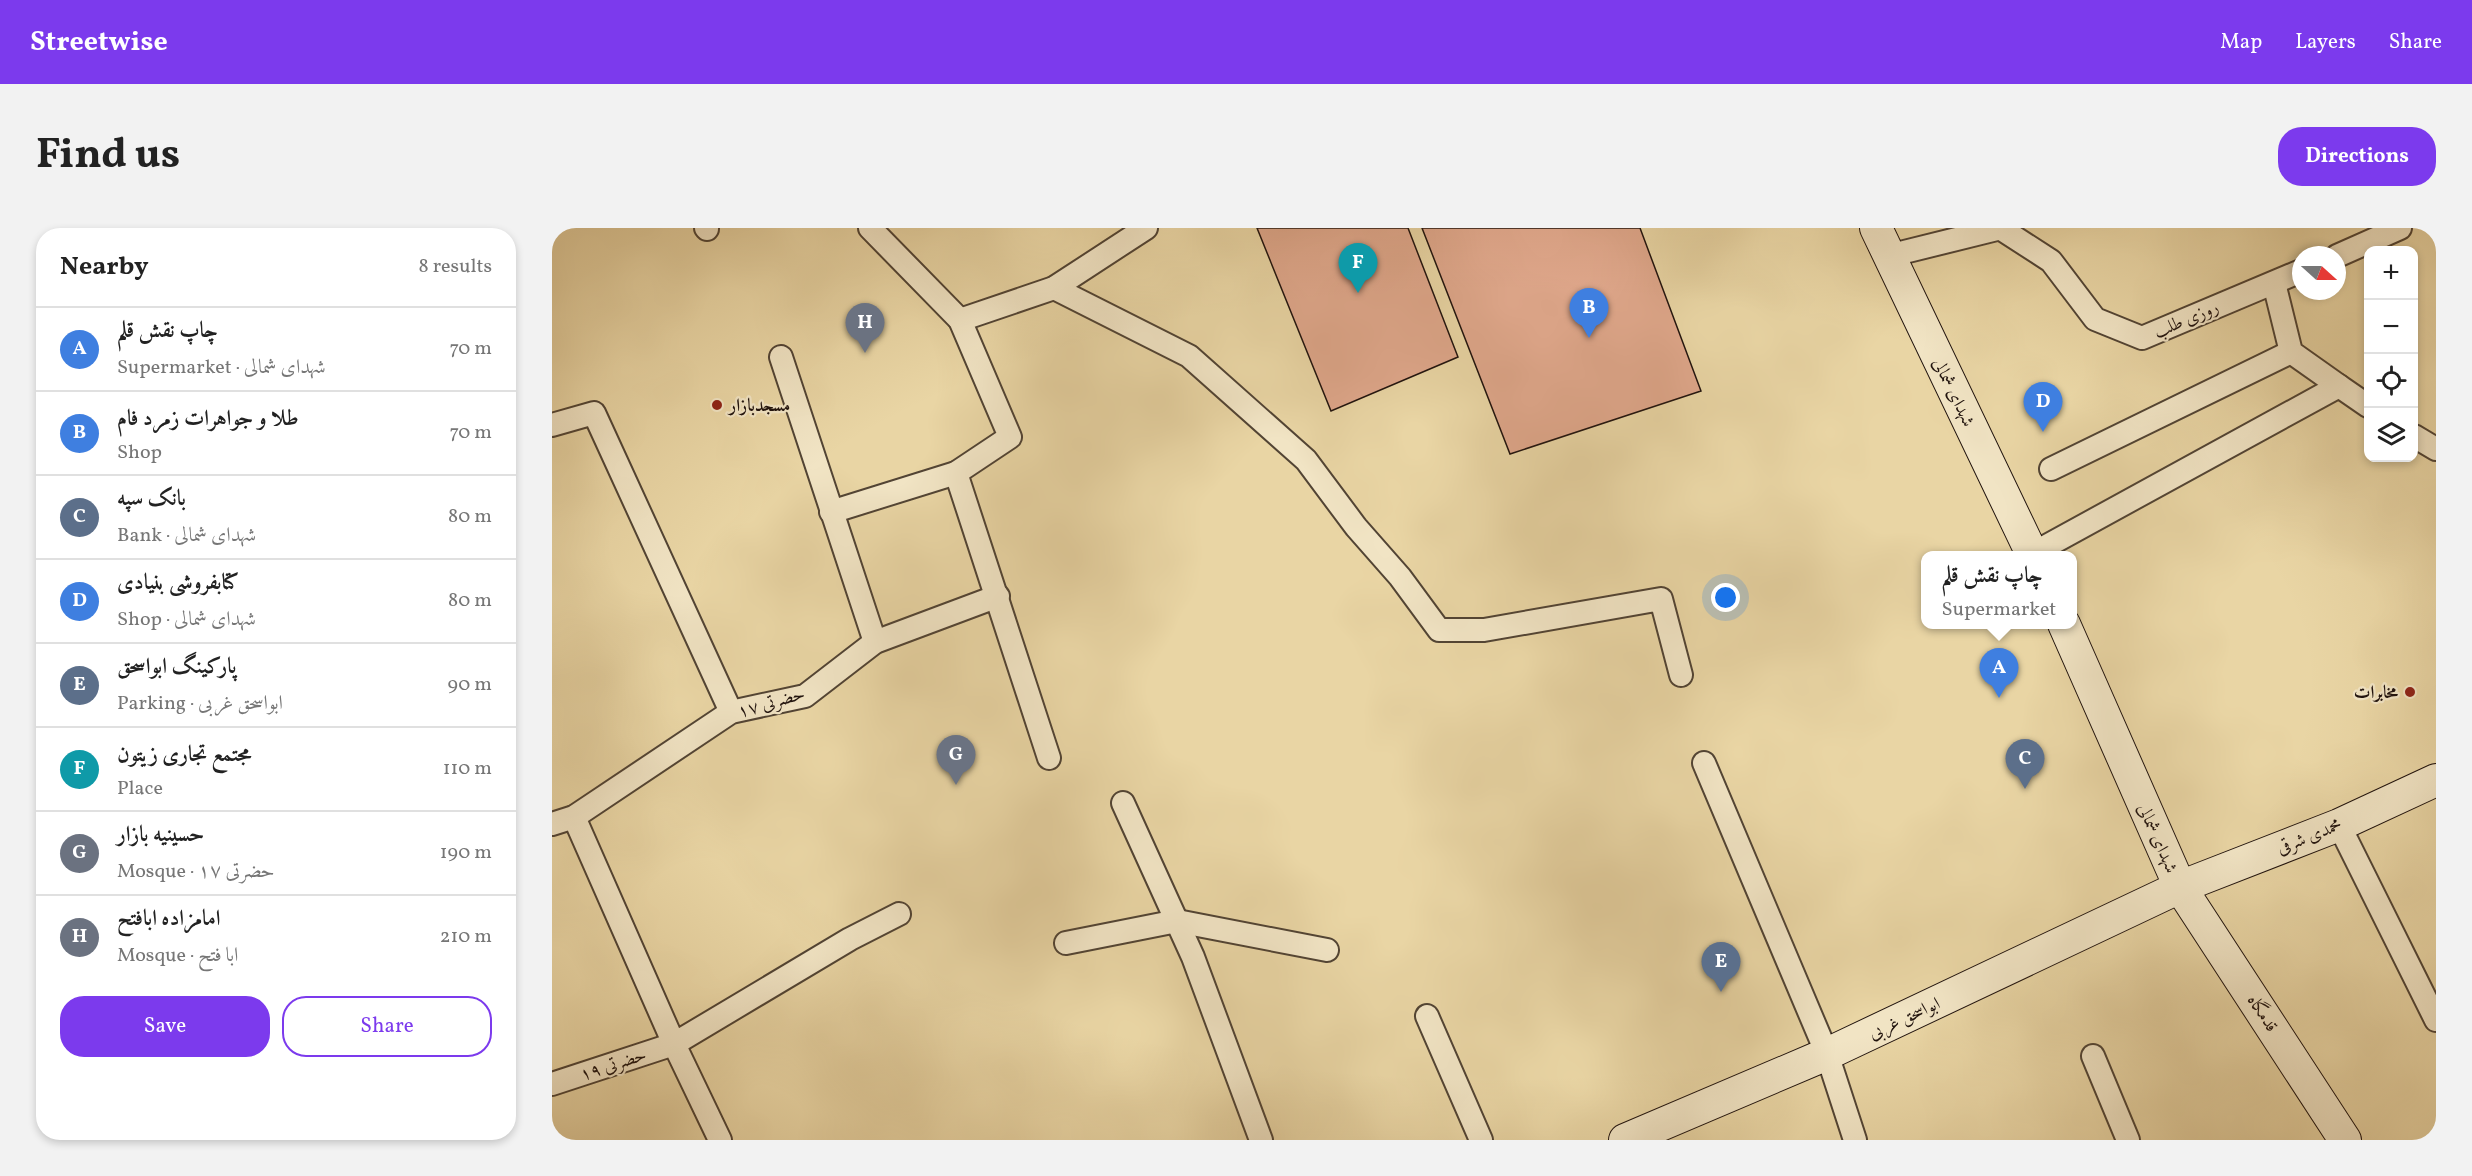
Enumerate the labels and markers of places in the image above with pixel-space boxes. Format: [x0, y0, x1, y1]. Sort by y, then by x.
pin: F [1338, 244, 1378, 293]
pin: B [1570, 288, 1608, 338]
pin: H [846, 304, 884, 353]
pin: D [2024, 382, 2062, 432]
place label: مسجدبازار [727, 394, 790, 419]
marker: مسجدبازار [710, 398, 724, 412]
pin: A [1980, 648, 2018, 698]
place label: مخابرات [2354, 681, 2399, 706]
marker: مخابرات [2403, 685, 2417, 699]
pin: G [936, 736, 976, 785]
pin: C [2006, 740, 2044, 789]
pin: E [1702, 942, 1740, 992]

